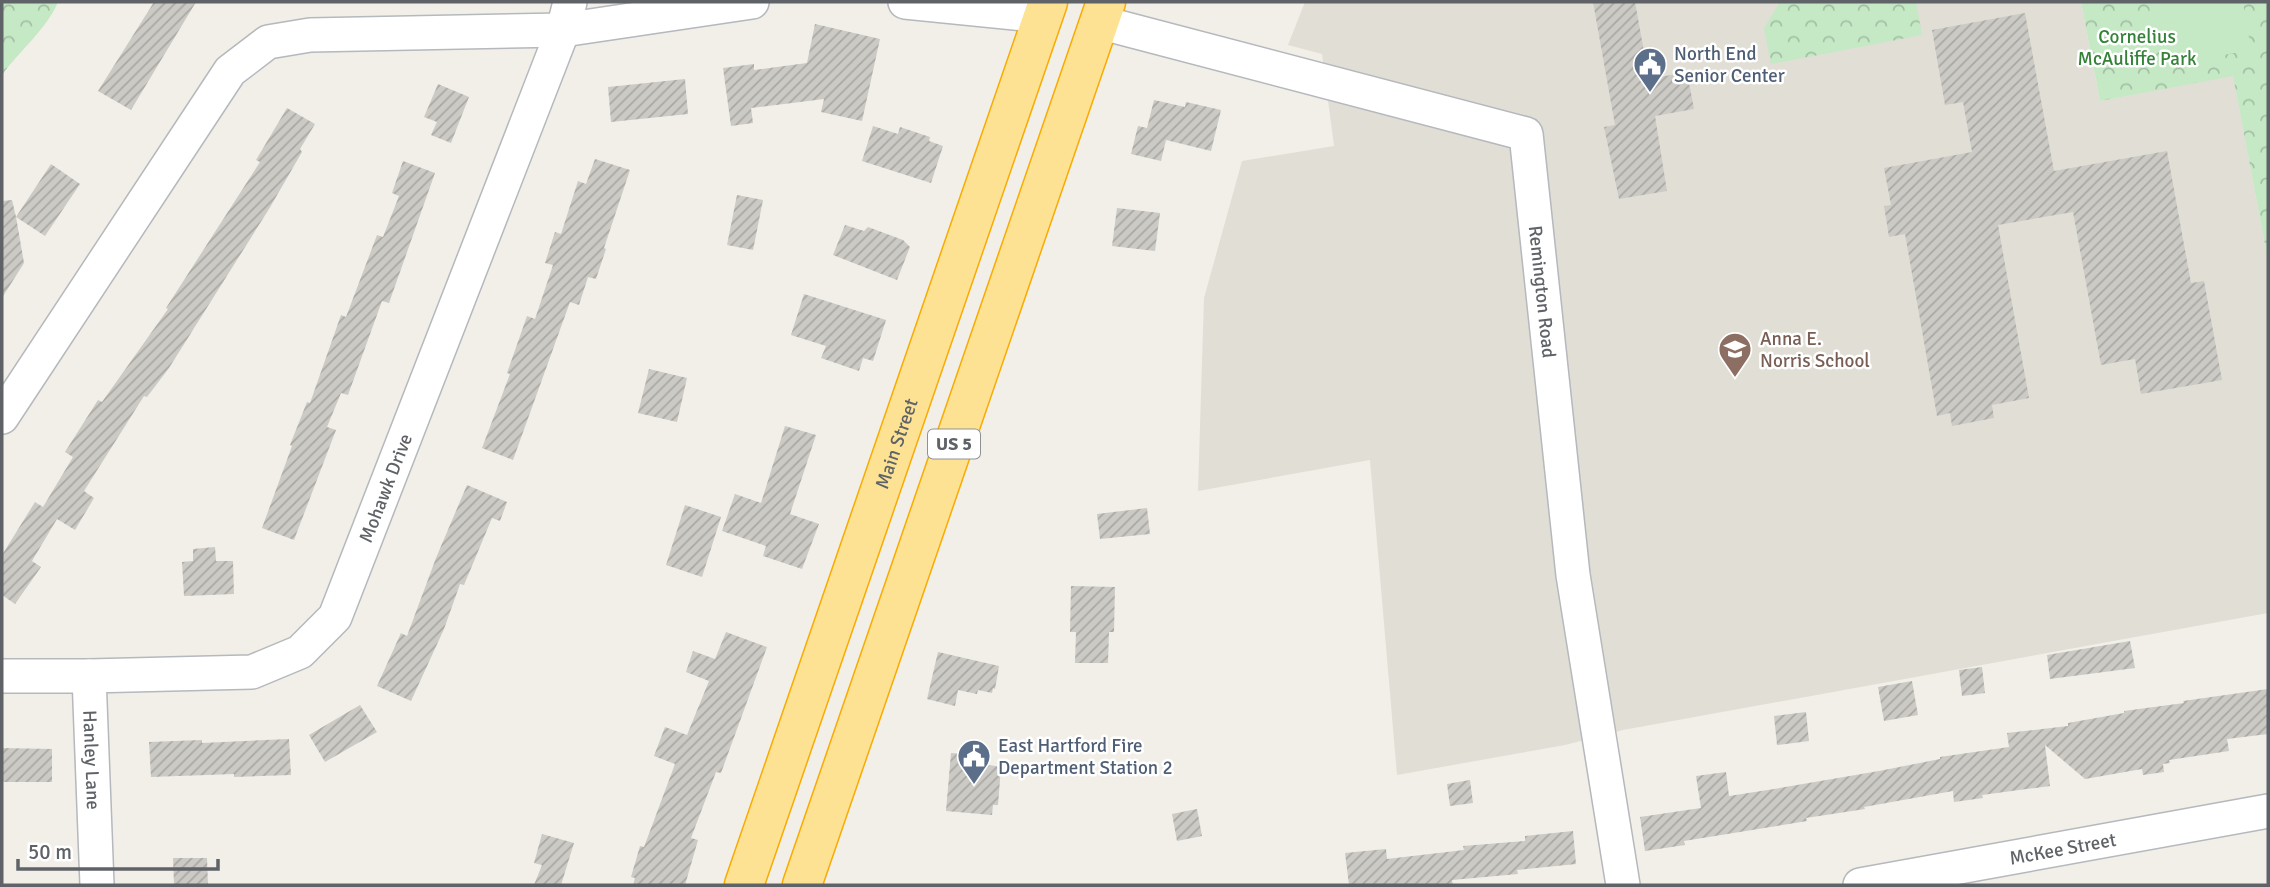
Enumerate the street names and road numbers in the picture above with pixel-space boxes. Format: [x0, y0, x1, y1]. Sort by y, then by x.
street label: Remington Road [1523, 224, 1561, 359]
street label: Main Street [870, 395, 924, 492]
street label: Mohawk Drive [354, 430, 418, 546]
road number: US 5 [928, 430, 980, 458]
street label: Hanley Lane [77, 710, 105, 810]
street label: McKee Street [2008, 828, 2119, 871]

